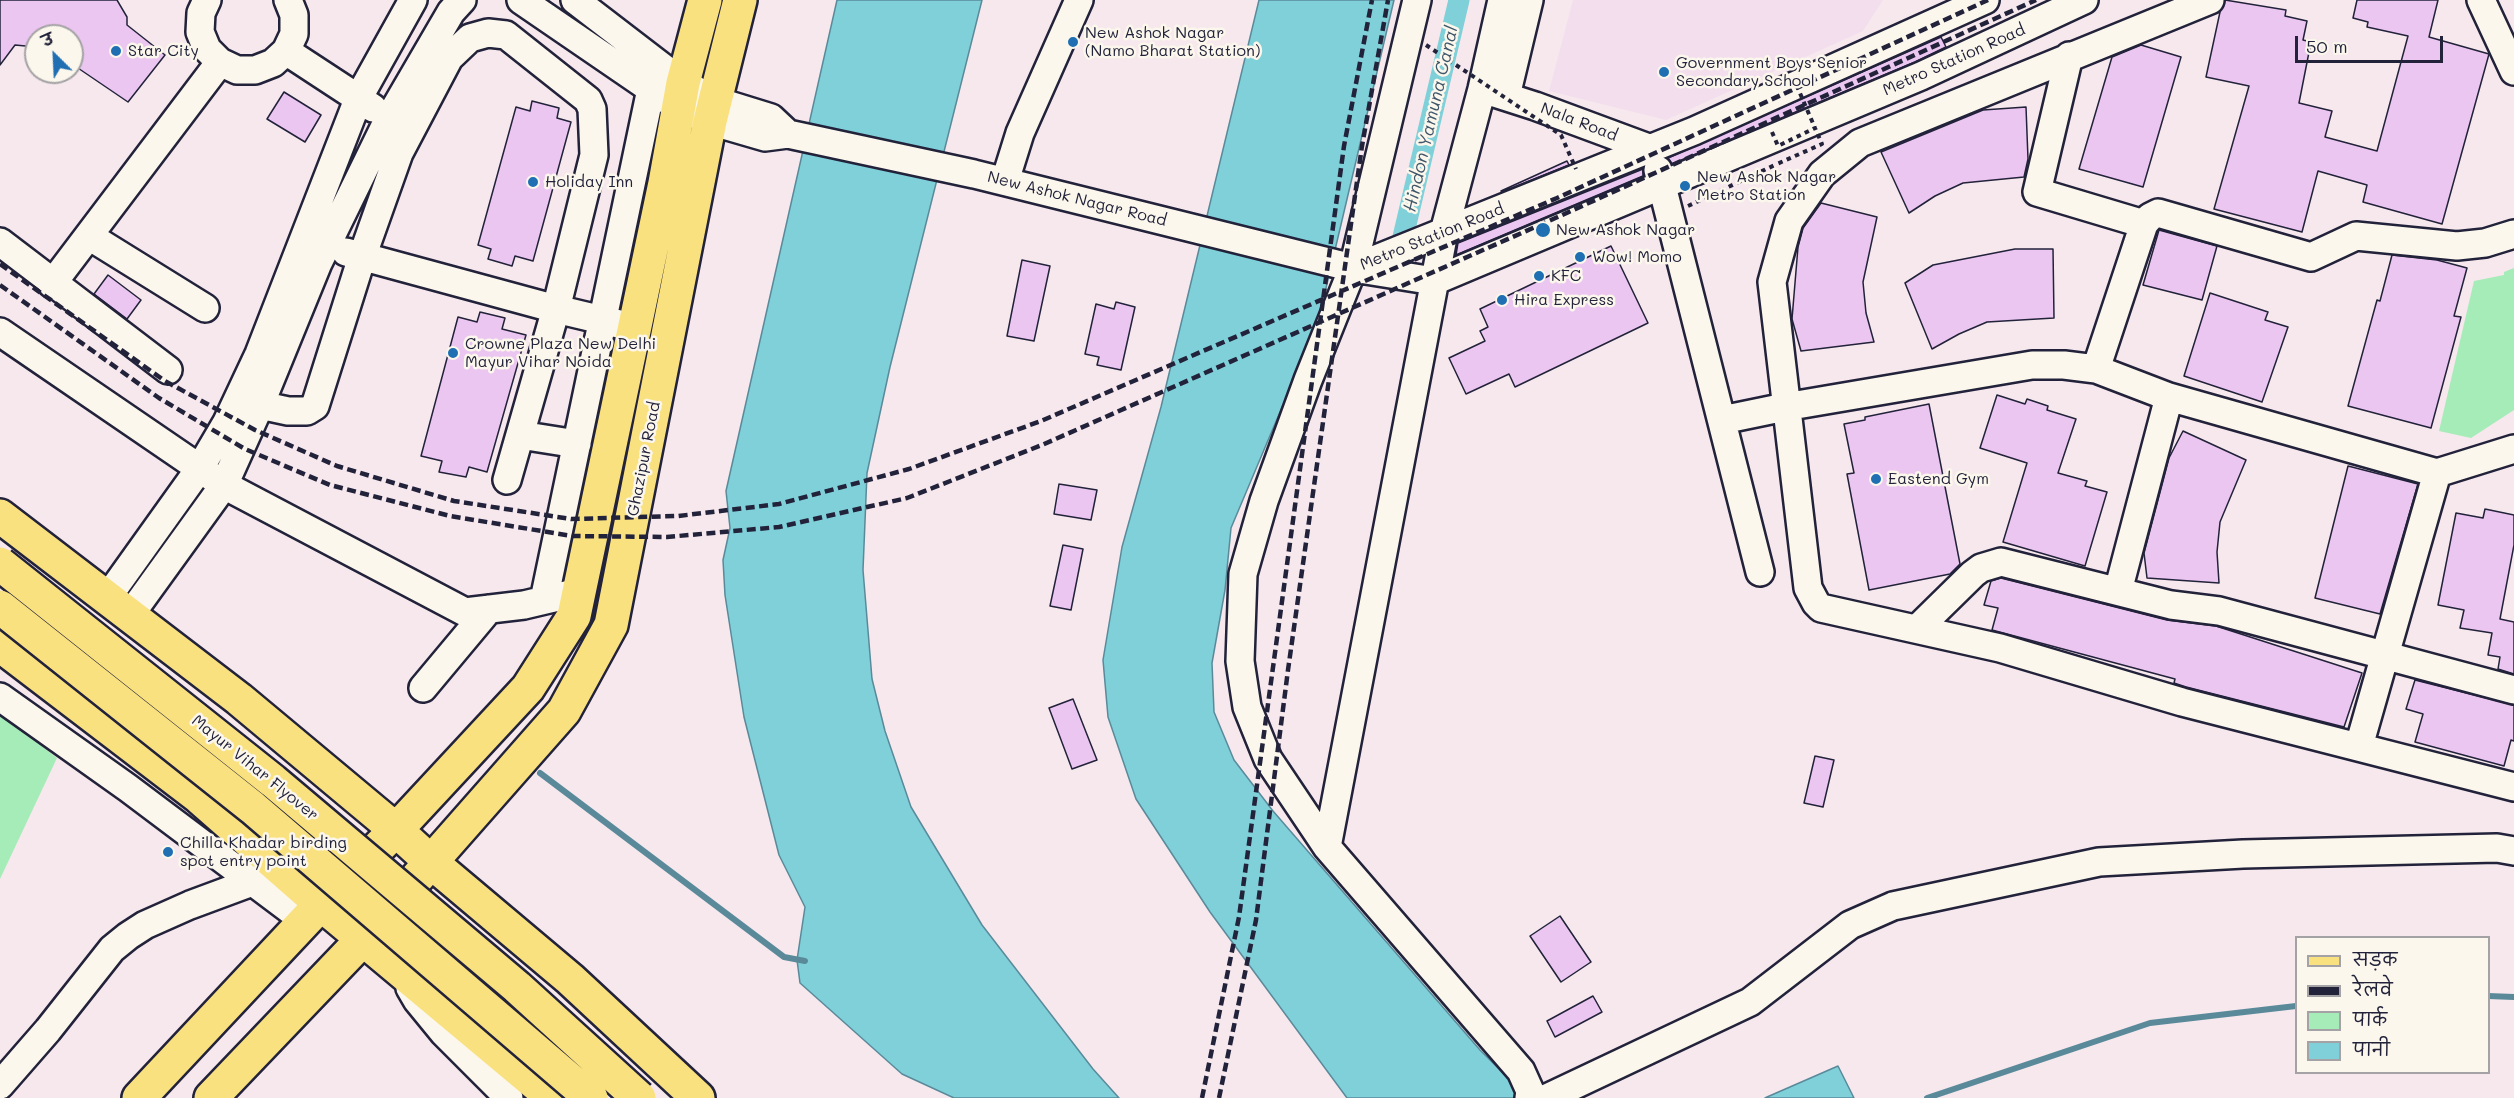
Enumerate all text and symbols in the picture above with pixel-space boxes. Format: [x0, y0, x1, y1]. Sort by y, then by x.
street label: Metro Station Road [1880, 20, 2028, 100]
place label: New Ashok Nagar (Namo Bharat Station) [1085, 23, 1260, 61]
north arrow [24, 24, 84, 84]
water label: Hindon Yamuna Canal [1399, 24, 1463, 214]
scale bar [2298, 24, 2446, 62]
text: उ [38, 27, 56, 51]
text: 50 m [2306, 34, 2348, 58]
marker: New Ashok Nagar (Namo Bharat Station) [1066, 35, 1080, 49]
place label: Star City [128, 41, 199, 61]
marker: Star City [109, 44, 123, 58]
place label: Government Boys Senior Secondary School [1676, 53, 1867, 91]
marker: Government Boys Senior Secondary School [1657, 65, 1671, 79]
street label: Nala Road [1538, 99, 1620, 145]
street label: New Ashok Nagar Road [985, 167, 1169, 231]
place label: New Ashok Nagar Metro Station [1697, 167, 1836, 205]
place label: Holiday Inn [545, 172, 633, 192]
marker: Holiday Inn [526, 175, 540, 189]
marker: New Ashok Nagar Metro Station [1678, 179, 1692, 193]
street label: Metro Station Road [1357, 199, 1507, 275]
place label: New Ashok Nagar [1556, 220, 1695, 240]
marker: New Ashok Nagar [1534, 221, 1552, 239]
place label: Wow! Momo [1592, 247, 1682, 267]
marker: Wow! Momo [1573, 250, 1587, 264]
place label: KFC [1551, 266, 1581, 286]
marker: KFC [1532, 269, 1546, 283]
place label: Hira Express [1514, 290, 1614, 310]
marker: Hira Express [1495, 293, 1509, 307]
place label: Crowne Plaza New Delhi Mayur Vihar Noida [465, 334, 656, 372]
marker: Crowne Plaza New Delhi Mayur Vihar Noida [446, 346, 460, 360]
street label: Ghazipur Road [623, 400, 665, 518]
place label: Eastend Gym [1888, 469, 1989, 489]
marker: Eastend Gym [1869, 472, 1883, 486]
street label: Mayur Vihar Flyover [188, 711, 322, 825]
place label: Chilla Khadar birding spot entry point [180, 833, 347, 871]
marker: Chilla Khadar birding spot entry point [161, 845, 175, 859]
legend [2295, 936, 2490, 1074]
text: सड़क [2353, 947, 2397, 971]
text: रेलवे [2353, 977, 2393, 1001]
text: पार्क [2353, 1007, 2387, 1031]
text: पानी [2353, 1037, 2390, 1061]

